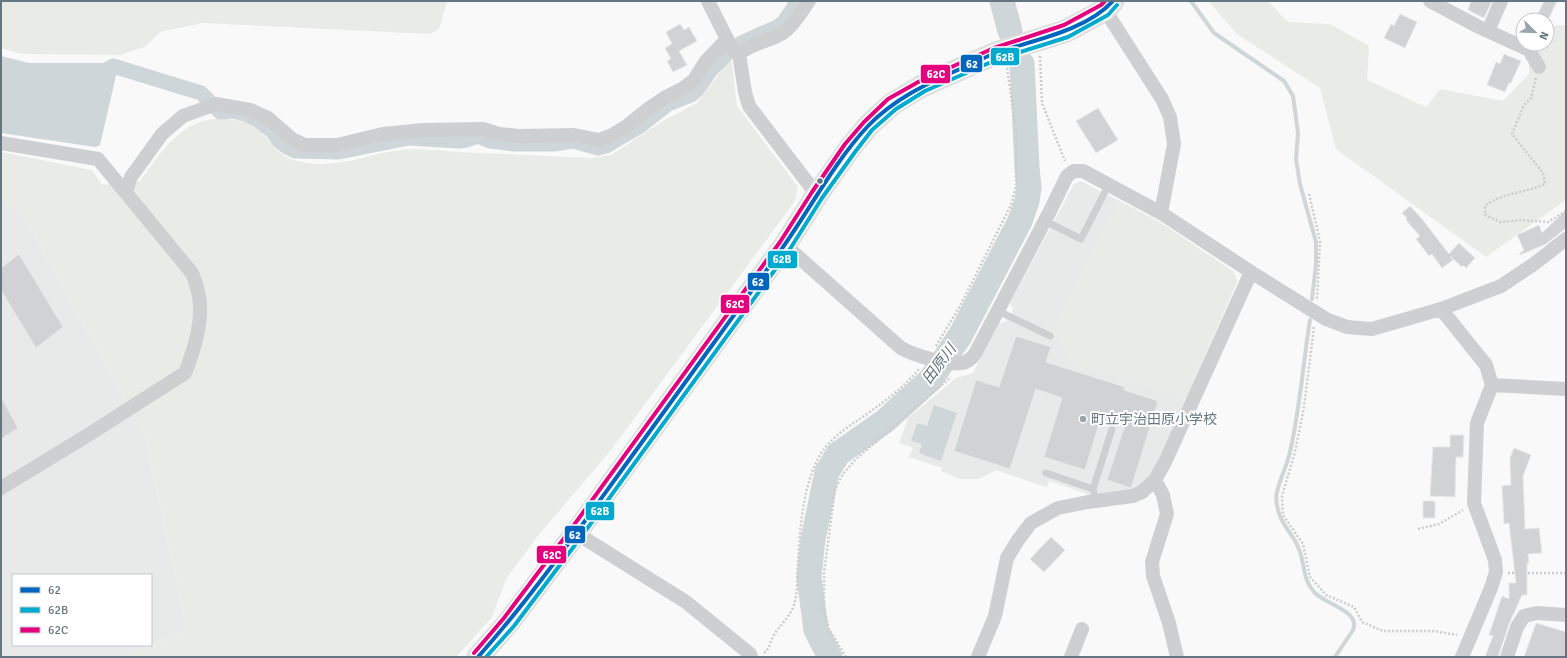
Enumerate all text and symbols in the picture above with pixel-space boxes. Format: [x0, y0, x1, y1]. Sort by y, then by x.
north arrow [1515, 12, 1555, 52]
text: N [1536, 30, 1551, 42]
line badge: 62B [990, 47, 1020, 66]
text: 62B [996, 51, 1015, 64]
line badge: 62 [960, 54, 983, 73]
text: 62 [966, 58, 978, 71]
line badge: 62C [920, 64, 951, 84]
text: 62C [927, 68, 946, 81]
unlabelled marker [815, 176, 825, 186]
line badge: 62B [767, 250, 798, 269]
text: 62B [773, 253, 792, 266]
line badge: 62 [747, 272, 770, 291]
text: 62 [752, 276, 764, 289]
line badge: 62C [720, 294, 750, 314]
text: 62C [726, 298, 745, 311]
water label: 田原川 [918, 339, 961, 387]
place label: 町立宇治田原小学校 [1091, 411, 1217, 428]
marker: 町立宇治田原小学校 [1078, 414, 1088, 424]
line badge: 62B [585, 501, 615, 521]
text: 62B [591, 505, 610, 518]
line badge: 62 [564, 525, 586, 544]
text: 62 [569, 529, 581, 542]
line badge: 62C [536, 545, 567, 564]
text: 62C [543, 549, 562, 562]
legend [12, 574, 152, 646]
text: 62 [48, 583, 61, 598]
text: 62B [48, 603, 68, 618]
text: 62C [48, 623, 68, 638]

